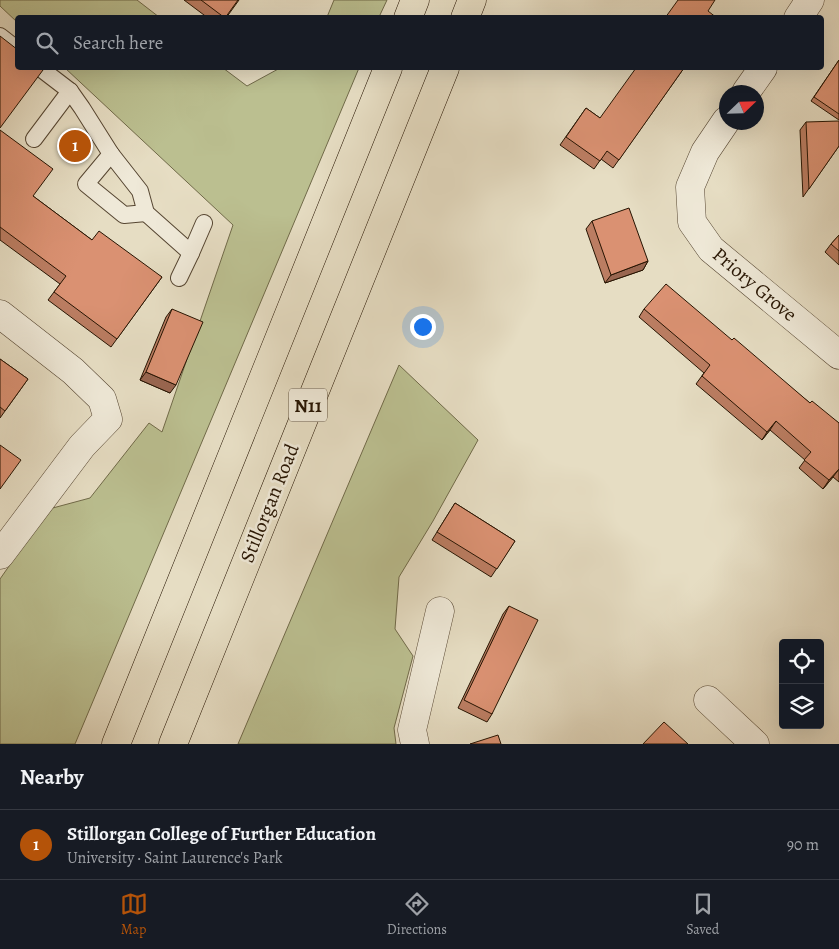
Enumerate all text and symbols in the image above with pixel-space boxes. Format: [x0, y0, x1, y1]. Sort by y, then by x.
search box [15, 15, 824, 70]
icon: search [33, 29, 61, 57]
text: Search here [73, 30, 163, 56]
north arrow [719, 85, 764, 130]
pin: 1 [59, 127, 91, 165]
street label: Priory Grove [707, 241, 803, 328]
your location [410, 314, 436, 340]
road number: N11 [289, 388, 327, 422]
street label: Stillorgan Road [233, 440, 306, 567]
map controls [779, 639, 824, 729]
button: locate [779, 639, 824, 684]
button: layers [779, 684, 824, 729]
text: Nearby [20, 763, 83, 791]
text: Stillorgan College of Further Education [67, 821, 376, 847]
text: 1 [33, 834, 39, 856]
text: 90 m [787, 834, 819, 856]
text: University · Saint Laurence's Park [67, 847, 283, 869]
tab: Map [120, 890, 148, 939]
tab: Directions [387, 890, 447, 939]
tab: Saved [686, 890, 719, 939]

